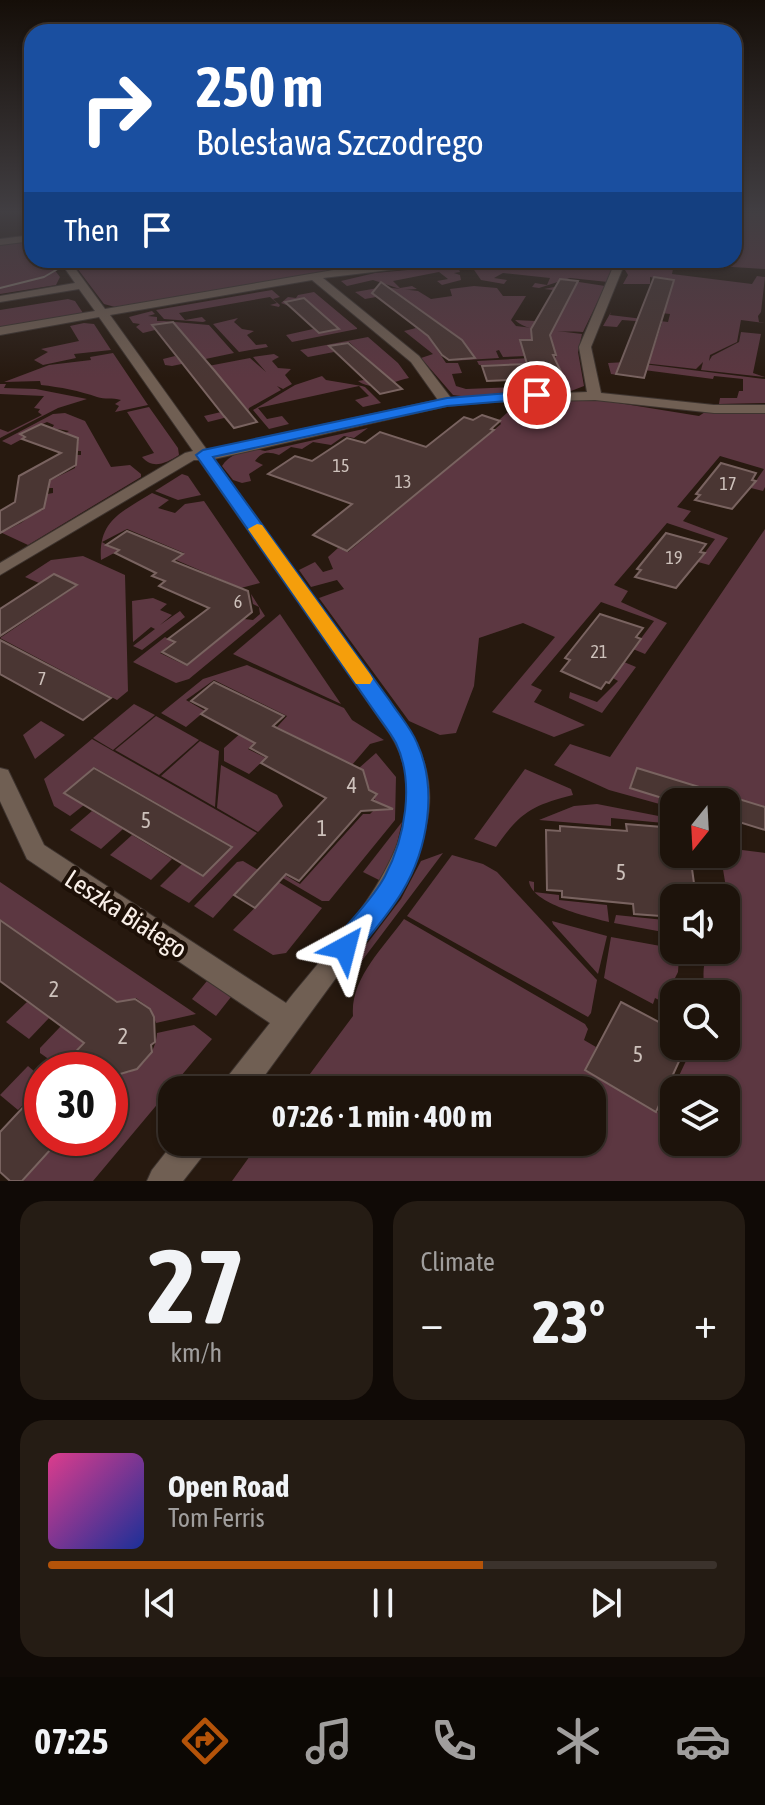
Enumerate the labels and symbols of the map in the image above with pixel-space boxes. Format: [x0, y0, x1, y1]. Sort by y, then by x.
pin [503, 361, 571, 429]
house number: 15 [333, 455, 349, 476]
house number: 13 [395, 471, 411, 492]
house number: 17 [720, 473, 736, 494]
house number: 19 [666, 547, 682, 568]
house number: 6 [234, 591, 242, 612]
house number: 21 [591, 641, 607, 662]
house number: 7 [38, 668, 46, 689]
house number: 4 [347, 772, 357, 798]
north arrow [660, 788, 740, 868]
house number: 5 [141, 807, 151, 833]
house number: 1 [317, 815, 327, 841]
house number: 5 [616, 859, 626, 885]
street label: Leszka Białego [59, 864, 193, 964]
position arrow [303, 906, 387, 990]
house number: 2 [49, 976, 59, 1002]
house number: 2 [118, 1023, 128, 1049]
house number: 5 [633, 1041, 643, 1067]
speed limit sign: 30 [24, 1052, 128, 1156]

